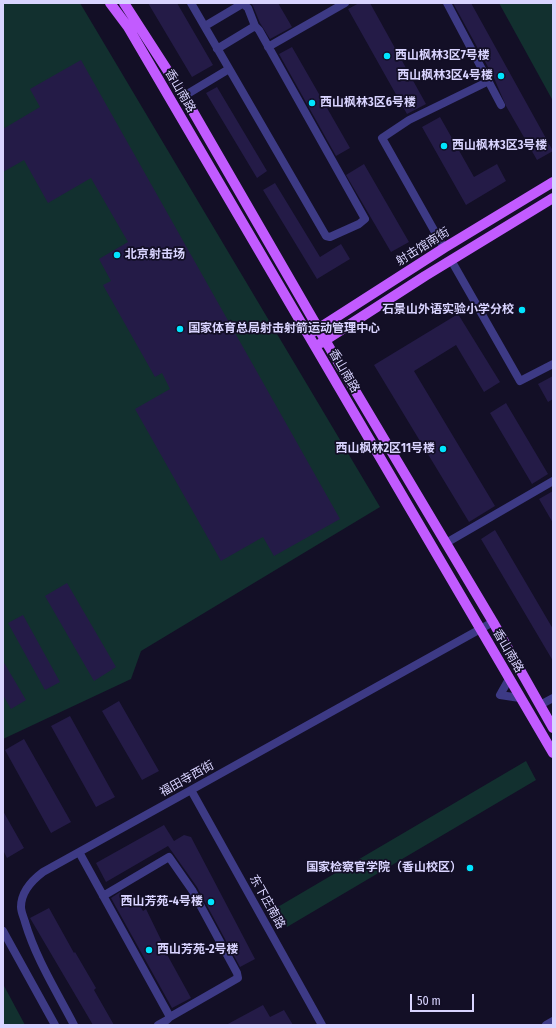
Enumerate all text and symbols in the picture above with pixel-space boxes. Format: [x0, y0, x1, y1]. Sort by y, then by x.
place label: 西山枫林3区7号楼 [395, 49, 490, 63]
marker: 西山枫林3区7号楼 [382, 51, 392, 61]
street label: 香山南路 [162, 67, 198, 115]
place label: 西山枫林3区4号楼 [397, 69, 493, 83]
marker: 西山枫林3区4号楼 [496, 71, 506, 81]
place label: 西山枫林3区6号楼 [320, 96, 416, 110]
marker: 西山枫林3区6号楼 [307, 98, 317, 108]
place label: 西山枫林3区3号楼 [452, 139, 547, 153]
marker: 西山枫林3区3号楼 [439, 141, 449, 151]
street label: 射击馆南街 [394, 225, 452, 269]
place label: 北京射击场 [125, 248, 185, 262]
marker: 北京射击场 [112, 250, 122, 260]
place label: 石景山外语实验小学分校 [382, 303, 514, 317]
marker: 石景山外语实验小学分校 [517, 305, 527, 315]
place label: 国家体育总局射击射箭运动管理中心 [188, 322, 380, 336]
marker: 国家体育总局射击射箭运动管理中心 [175, 324, 185, 334]
street label: 香山南路 [326, 347, 362, 395]
place label: 西山枫林2区11号楼 [336, 442, 435, 456]
marker: 西山枫林2区11号楼 [438, 444, 448, 454]
street label: 香山南路 [490, 627, 526, 675]
street label: 福田寺西街 [157, 758, 217, 800]
place label: 国家检察官学院（香山校区） [306, 861, 462, 875]
marker: 国家检察官学院（香山校区） [465, 863, 475, 873]
street label: 东下庄南路 [246, 872, 288, 932]
place label: 西山芳苑-4号楼 [120, 895, 203, 909]
marker: 西山芳苑-4号楼 [206, 897, 216, 907]
place label: 西山芳苑-2号楼 [157, 943, 238, 957]
marker: 西山芳苑-2号楼 [144, 945, 154, 955]
scale bar [412, 986, 476, 1012]
text: 50 m [417, 994, 441, 1008]

